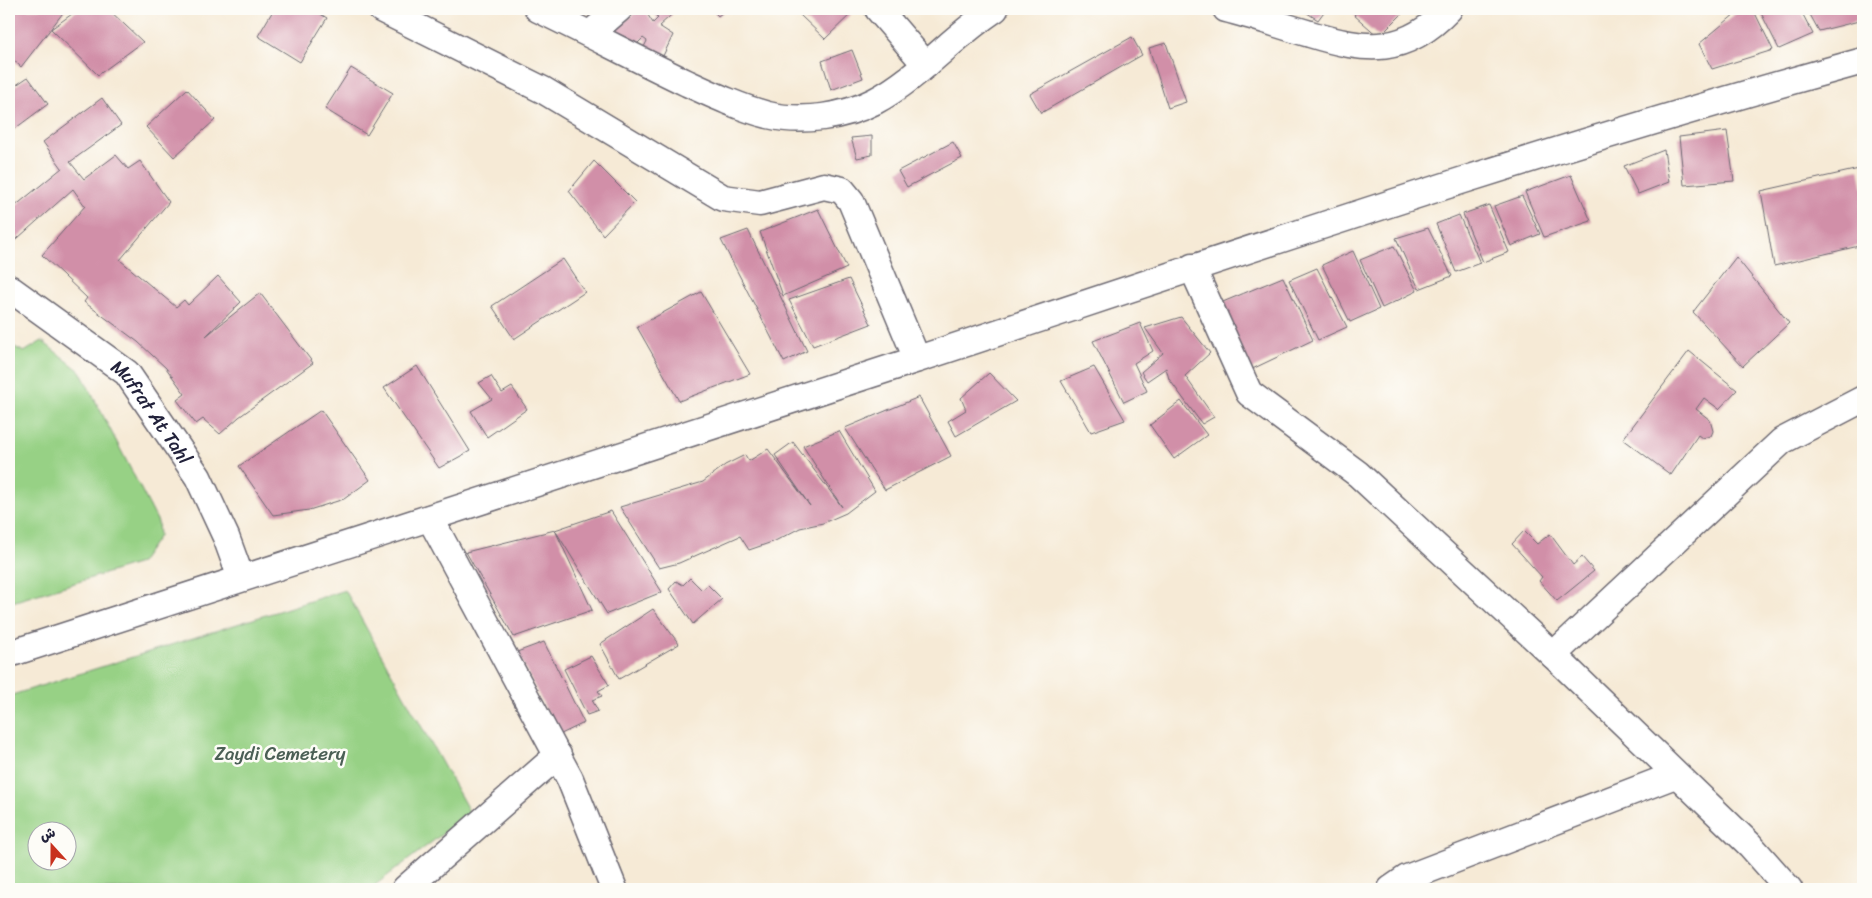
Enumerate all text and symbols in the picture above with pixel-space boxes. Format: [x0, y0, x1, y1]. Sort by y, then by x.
street label: Mufrat At Tahl [104, 351, 201, 472]
park label: Zaydi Cemetery [215, 737, 346, 770]
north arrow [28, 820, 78, 870]
text: ش [36, 820, 59, 849]

